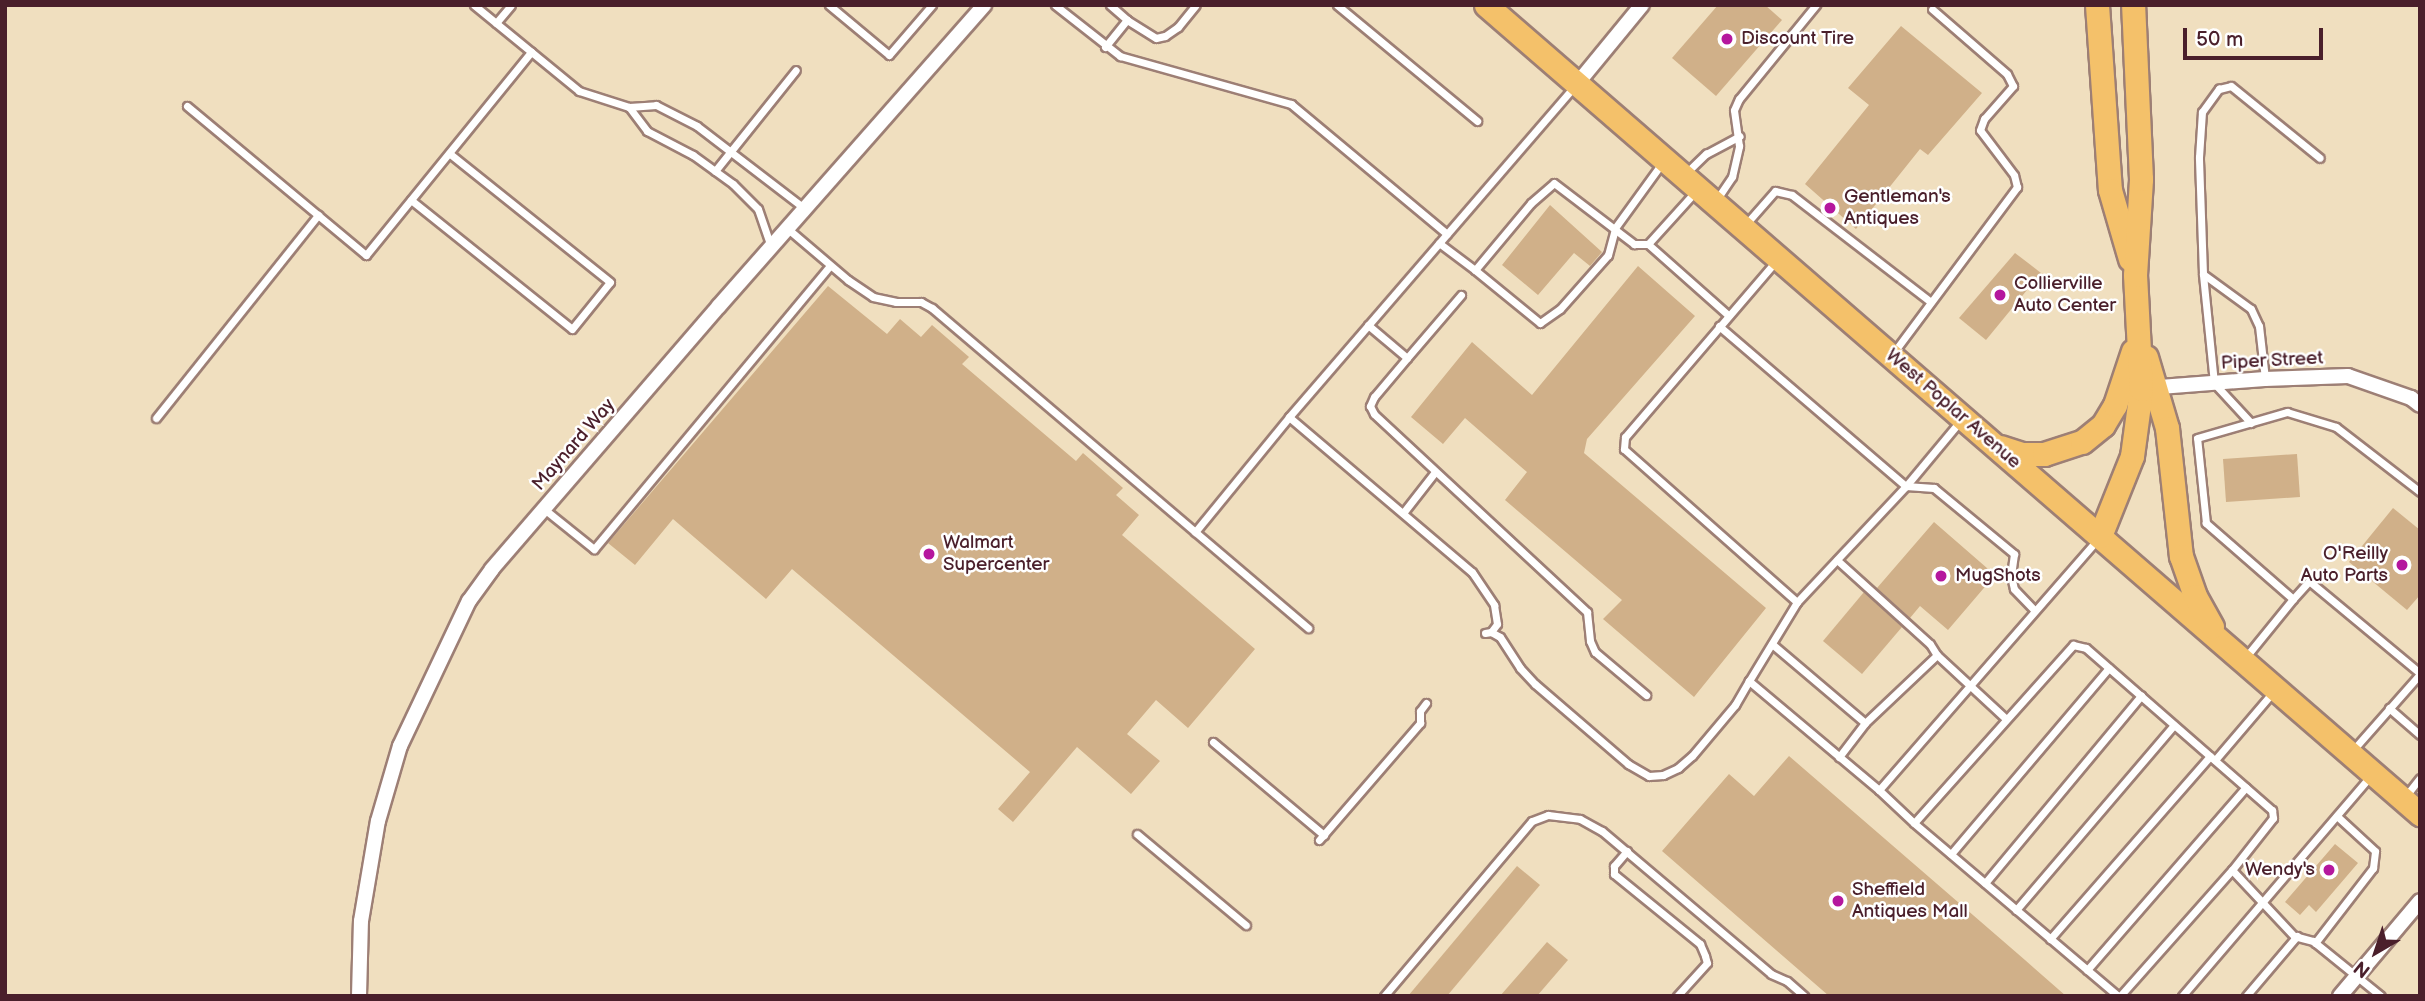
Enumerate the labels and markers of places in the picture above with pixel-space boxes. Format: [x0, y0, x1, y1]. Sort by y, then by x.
place label: Discount Tire [1741, 28, 1855, 50]
marker: Discount Tire [1719, 31, 1735, 47]
place label: Gentleman's Antiques [1844, 186, 1951, 230]
marker: Gentleman's Antiques [1822, 200, 1838, 216]
place label: Collierville Auto Center [2014, 273, 2116, 317]
marker: Collierville Auto Center [1992, 287, 2008, 303]
place label: Walmart Supercenter [943, 532, 1049, 576]
place label: O'Reilly Auto Parts [2301, 543, 2388, 587]
marker: Walmart Supercenter [921, 546, 937, 562]
marker: O'Reilly Auto Parts [2394, 557, 2410, 573]
place label: MugShots [1955, 565, 2041, 587]
marker: MugShots [1933, 568, 1949, 584]
place label: Wendy's [2245, 859, 2315, 881]
marker: Wendy's [2321, 862, 2337, 878]
place label: Sheffield Antiques Mall [1852, 879, 1968, 923]
marker: Sheffield Antiques Mall [1830, 893, 1846, 909]

